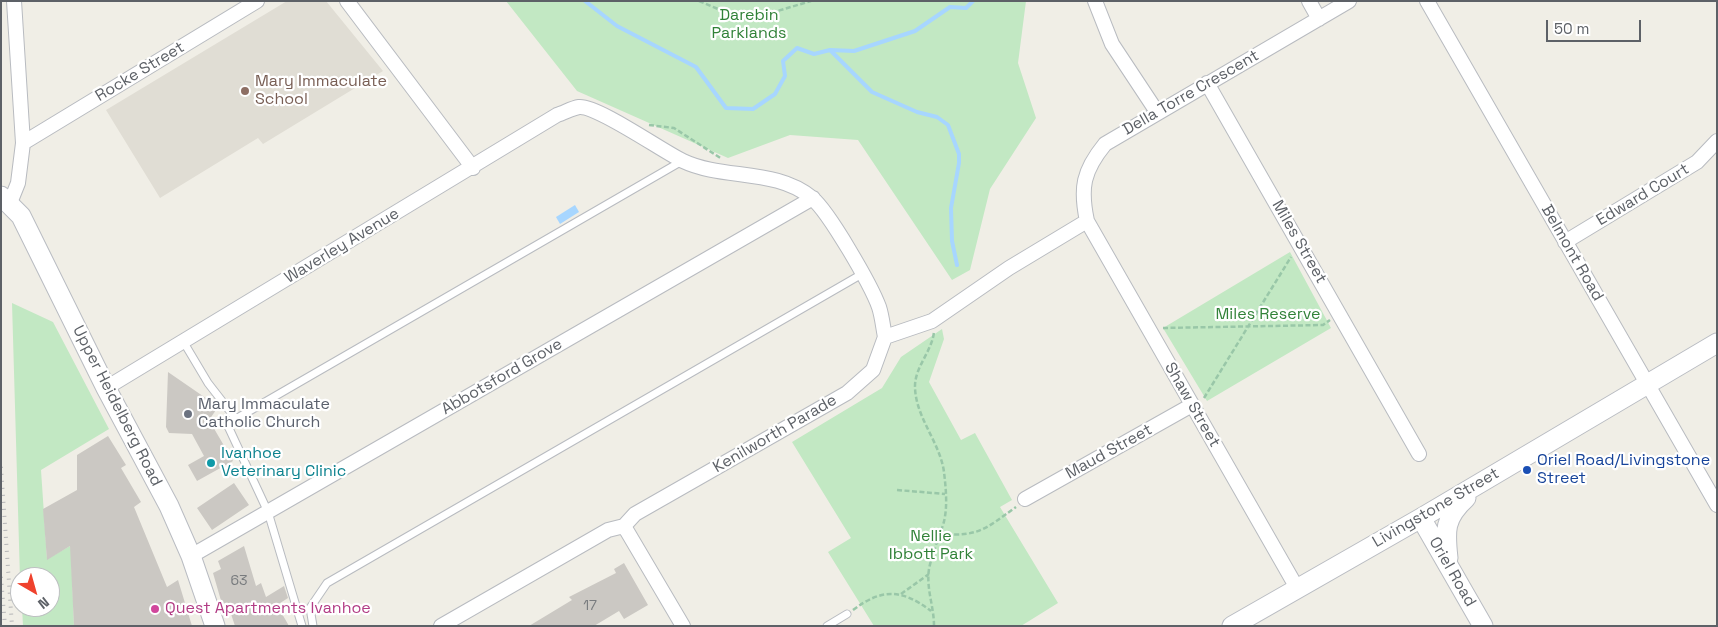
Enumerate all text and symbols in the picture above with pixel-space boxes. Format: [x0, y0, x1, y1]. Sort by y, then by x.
park label: Darebin Parklands [712, 6, 786, 44]
scale bar [1548, 10, 1643, 42]
text: 50 m [1554, 19, 1589, 38]
street label: Rocke Street [92, 38, 188, 106]
street label: Della Torre Crescent [1119, 46, 1263, 140]
place label: Mary Immaculate School [255, 72, 387, 110]
marker: Mary Immaculate School [239, 85, 251, 97]
street label: Edward Court [1593, 160, 1693, 230]
street label: Miles Street [1268, 197, 1330, 287]
street label: Belmont Road [1537, 201, 1607, 305]
street label: Waverley Avenue [281, 204, 403, 288]
park label: Miles Reserve [1216, 305, 1320, 325]
street label: Upper Heidelberg Road [68, 323, 166, 489]
street label: Abbotsford Grove [438, 335, 566, 419]
street label: Shaw Street [1160, 359, 1224, 451]
street label: Kenilworth Parade [710, 391, 840, 477]
place label: Mary Immaculate Catholic Church [198, 395, 330, 433]
marker: Mary Immaculate Catholic Church [182, 408, 194, 420]
street label: Maud Street [1062, 420, 1156, 484]
place label: Ivanhoe Veterinary Clinic [221, 444, 346, 482]
place label: Oriel Road/Livingstone Street [1537, 451, 1710, 489]
marker: Ivanhoe Veterinary Clinic [205, 457, 217, 469]
street label: Livingstone Street [1369, 464, 1503, 552]
marker: Oriel Road/Livingstone Street [1521, 464, 1533, 476]
park label: Nellie Ibbott Park [889, 527, 973, 565]
street label: Oriel Road [1424, 534, 1480, 610]
north arrow [10, 567, 60, 617]
house number: 63 [230, 573, 248, 589]
text: N [34, 593, 53, 613]
house number: 17 [583, 598, 597, 614]
place label: Quest Apartments Ivanhoe [165, 599, 371, 619]
marker: Quest Apartments Ivanhoe [149, 603, 161, 615]

